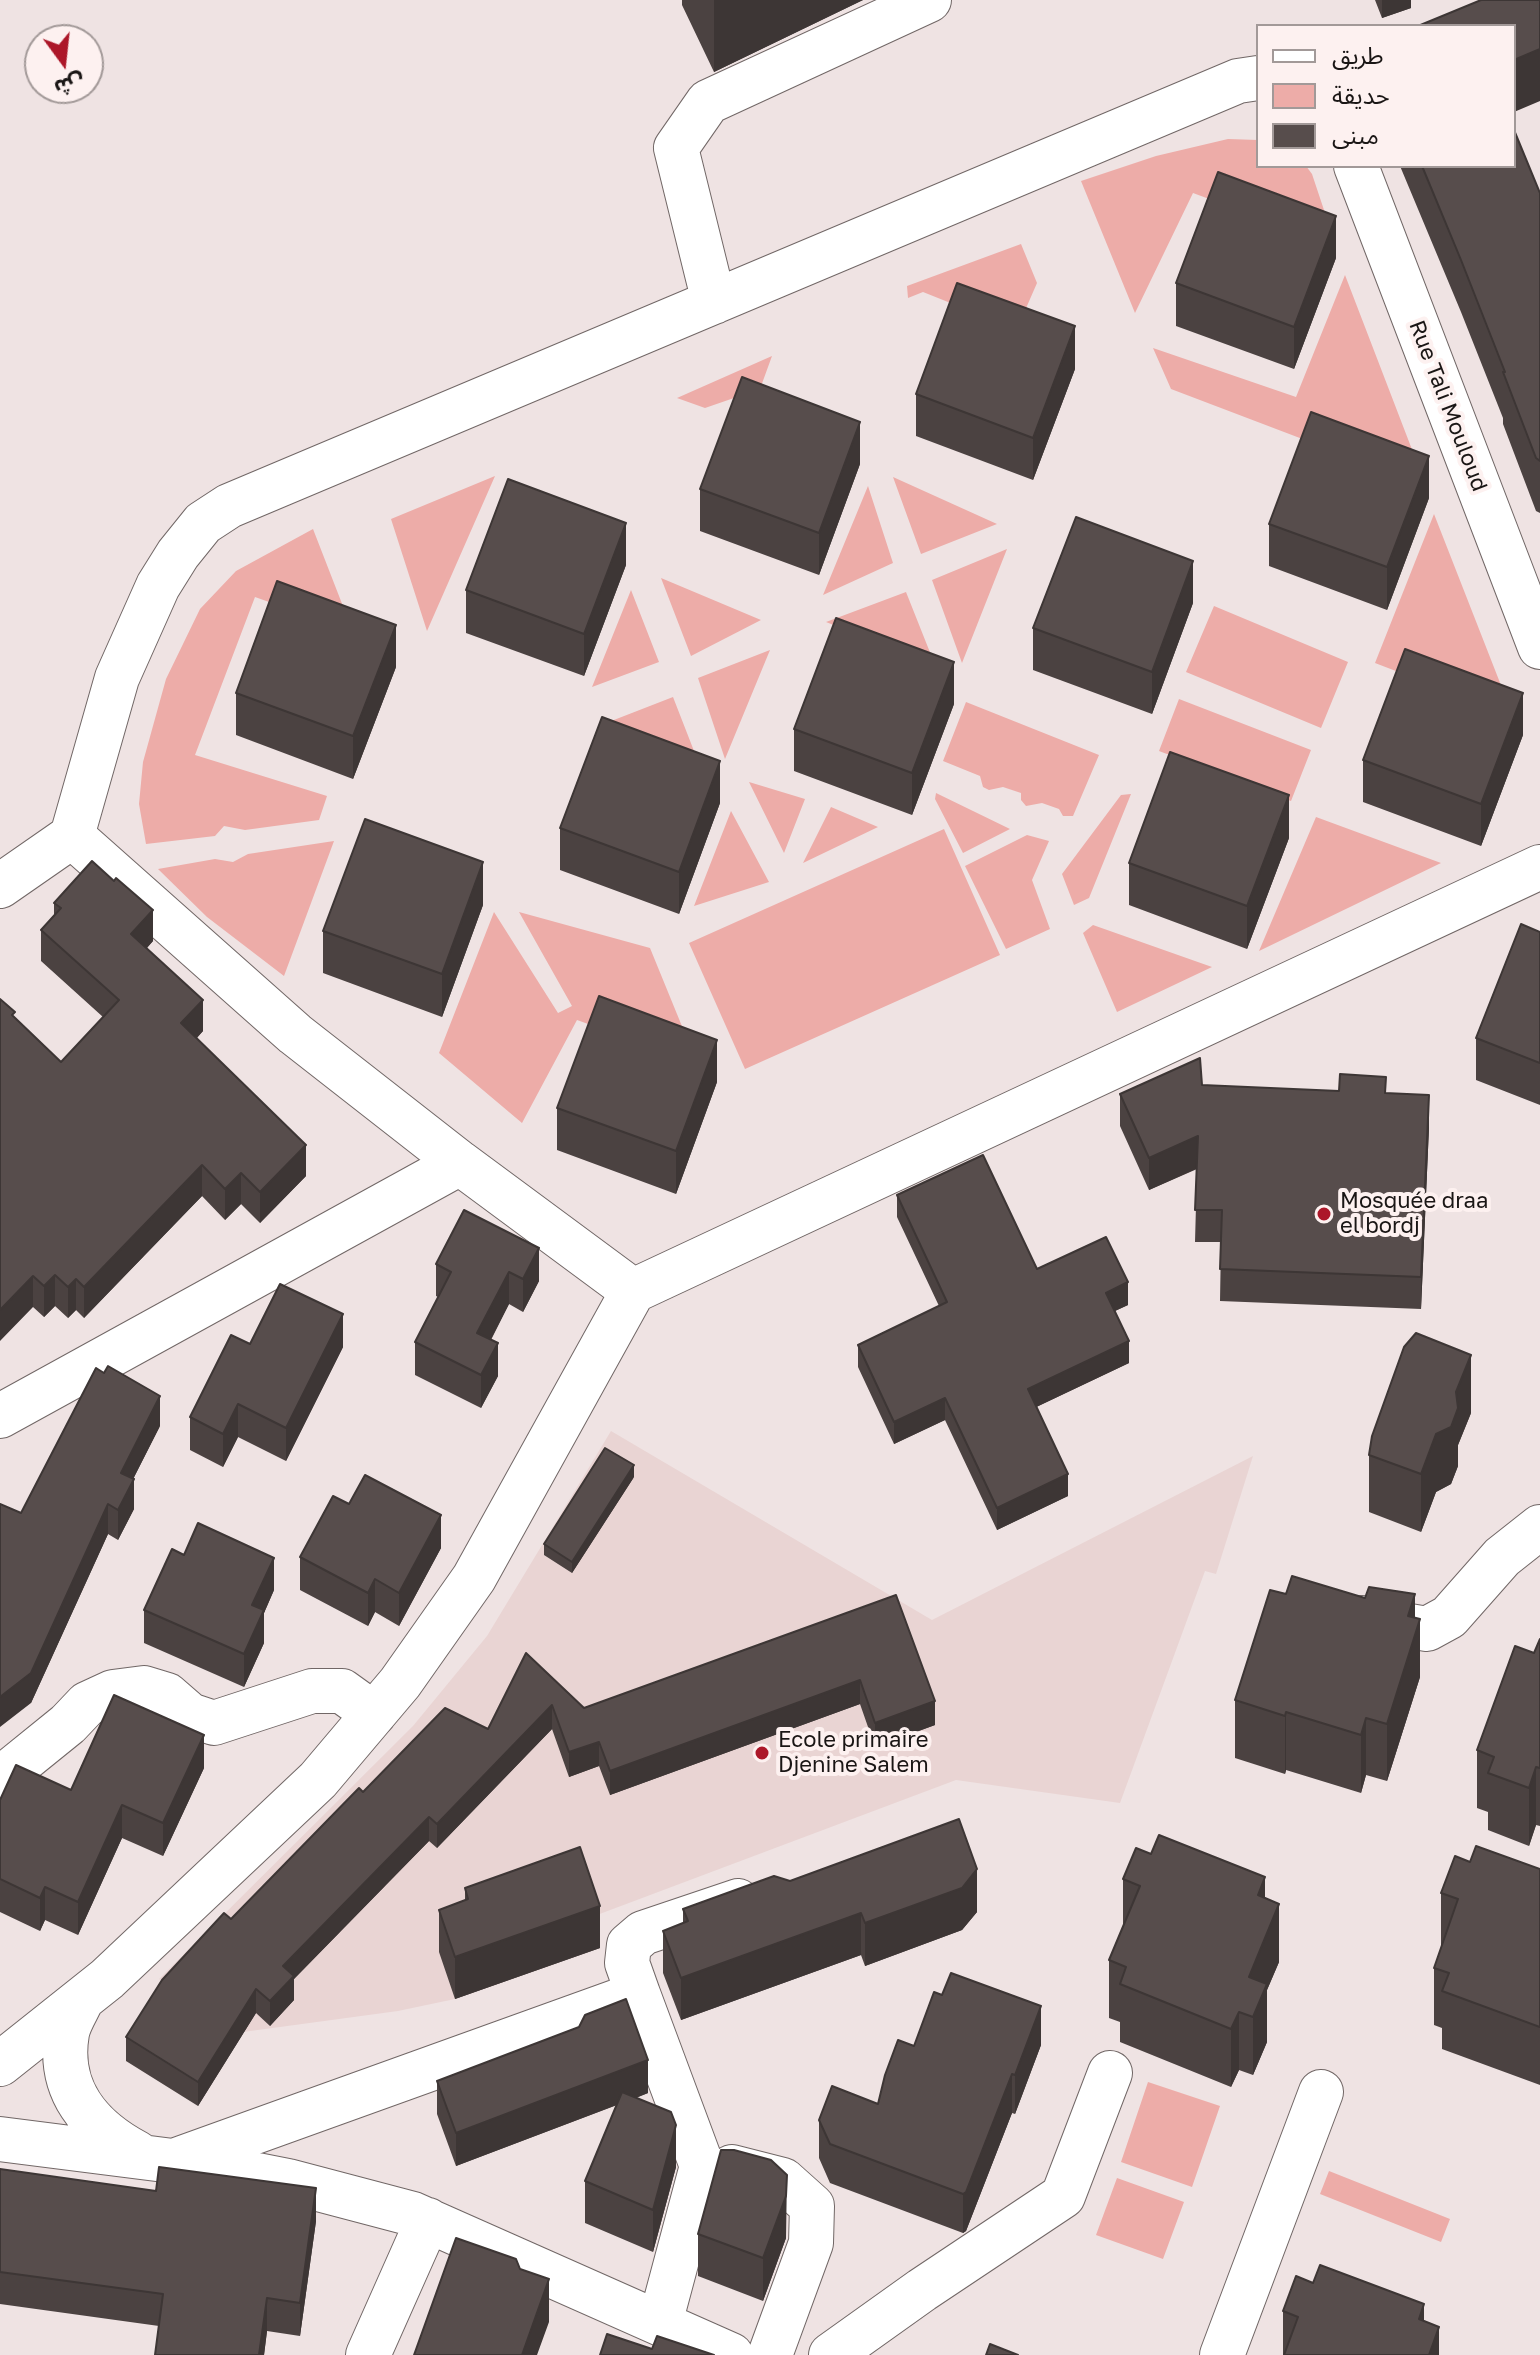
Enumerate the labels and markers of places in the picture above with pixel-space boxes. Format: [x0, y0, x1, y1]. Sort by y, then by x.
place label: Mosquée draa el bordj [1340, 1188, 1488, 1240]
marker: Mosquée draa el bordj [1315, 1205, 1333, 1223]
place label: Ecole primaire Djenine Salem [778, 1727, 929, 1778]
marker: Ecole primaire Djenine Salem [753, 1744, 771, 1762]

